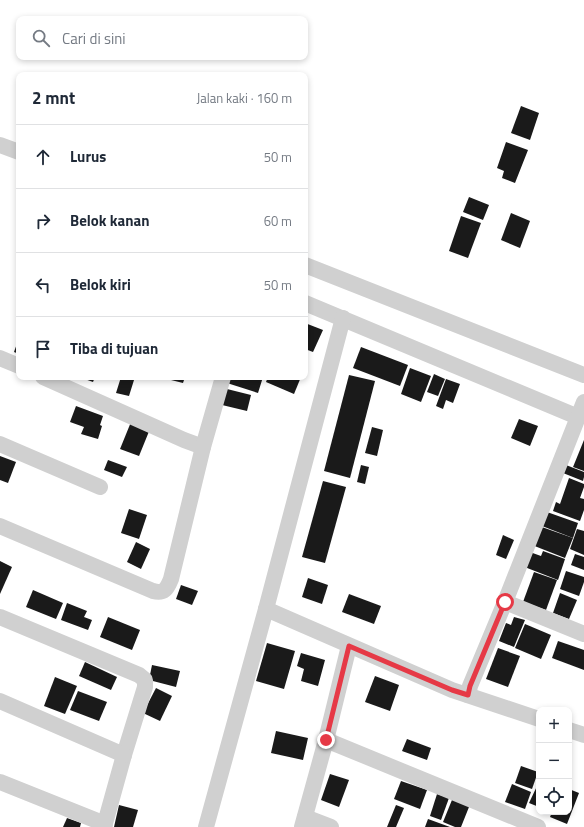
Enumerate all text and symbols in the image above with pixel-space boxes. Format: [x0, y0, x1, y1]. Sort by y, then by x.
search box [16, 16, 308, 60]
icon: search [30, 27, 52, 49]
text: Cari di sini [62, 27, 126, 50]
text: 2 mnt [32, 85, 75, 111]
text: Jalan kaki · 160 m [196, 88, 292, 108]
text: Lurus [70, 145, 106, 168]
icon: ahead [32, 146, 54, 168]
text: 50 m [264, 147, 292, 167]
text: Belok kanan [70, 209, 150, 232]
icon: right [32, 210, 54, 232]
text: 60 m [264, 211, 292, 231]
text: Belok kiri [70, 273, 131, 296]
icon: left [32, 274, 54, 296]
text: 50 m [264, 275, 292, 295]
text: Tiba di tujuan [70, 337, 158, 360]
icon: arrive [32, 338, 54, 360]
route start [496, 593, 514, 611]
map controls [536, 707, 572, 815]
button: + [536, 707, 572, 743]
route end [317, 731, 335, 749]
button: − [536, 743, 572, 779]
button: locate [536, 779, 572, 815]

